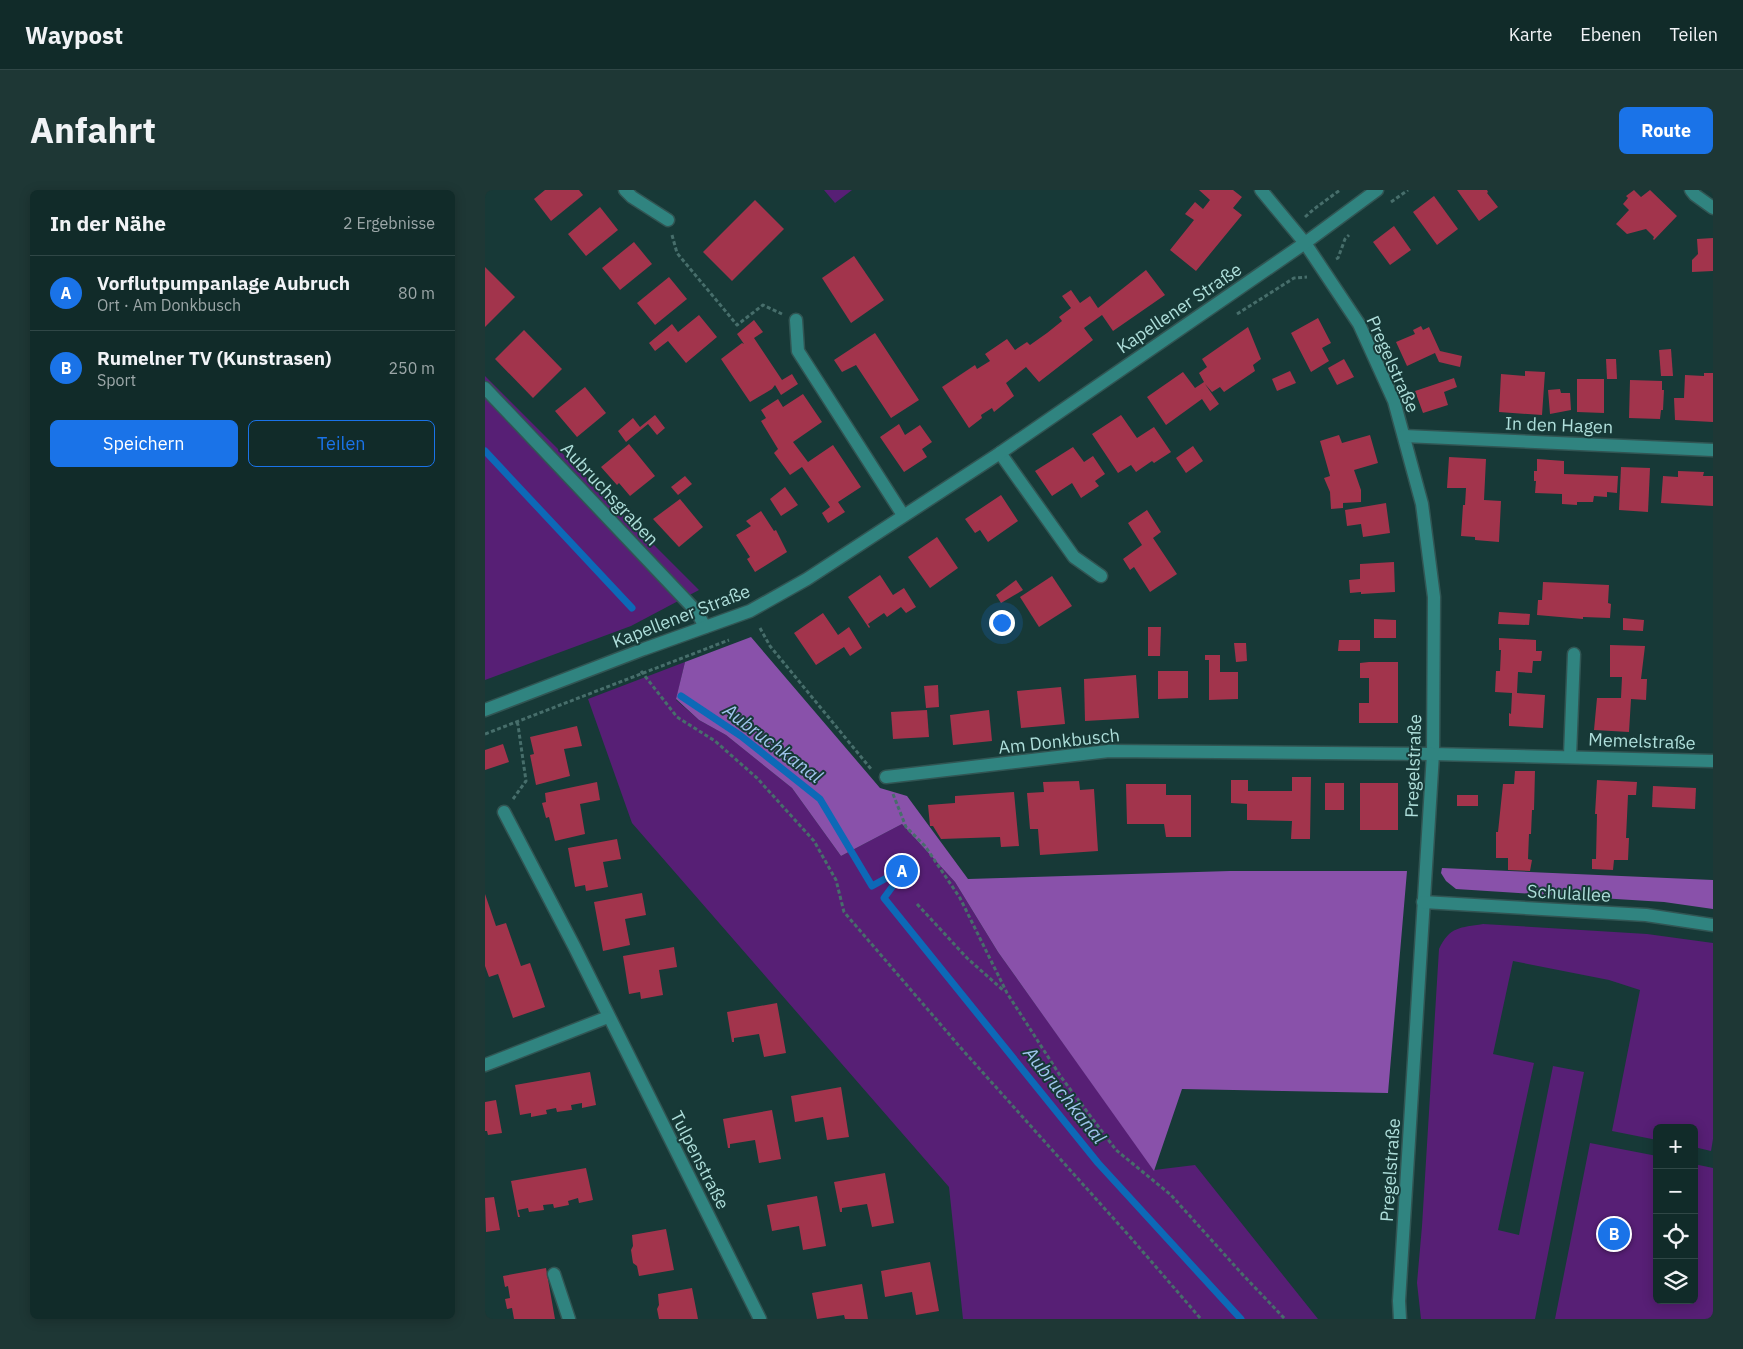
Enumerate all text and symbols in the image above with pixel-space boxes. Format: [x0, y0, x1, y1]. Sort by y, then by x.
text: Waypost [25, 19, 123, 51]
text: Karte [1509, 23, 1552, 46]
text: Ebenen [1580, 23, 1641, 46]
text: Teilen [1669, 23, 1718, 46]
text: Anfahrt [30, 107, 156, 153]
button: Route [1619, 107, 1713, 154]
text: In der Nähe [50, 209, 166, 237]
text: 2 Ergebnisse [343, 213, 435, 233]
street label: Kapellener Straße [1112, 258, 1246, 358]
text: Vorflutpumpanlage Aubruch [97, 271, 350, 295]
text: A [61, 283, 71, 303]
text: 80 m [398, 283, 435, 303]
text: Ort · Am Donkbusch [97, 295, 241, 315]
street label: Pregelstraße [1361, 312, 1425, 416]
text: Rumelner TV (Kunstrasen) [97, 346, 332, 370]
text: B [61, 358, 71, 378]
text: 250 m [388, 358, 435, 378]
text: Sport [97, 370, 136, 390]
street label: In den Hagen [1504, 412, 1614, 438]
button: Speichern [50, 420, 238, 467]
button: Teilen [248, 420, 435, 467]
street label: Aubruchsgraben [556, 437, 664, 551]
street label: Kapellener Straße [609, 579, 753, 653]
your location [989, 610, 1015, 636]
water label: Aubruchkanal [718, 697, 827, 788]
street label: Pregelstraße [1400, 714, 1426, 818]
street label: Am Donkbusch [997, 723, 1121, 759]
street label: Memelstraße [1588, 728, 1696, 754]
pin: A [886, 852, 918, 890]
street label: Schulallee [1526, 879, 1612, 907]
water label: Aubruchkanal [1018, 1041, 1111, 1148]
street label: Tulpenstraße [665, 1107, 735, 1213]
street label: Pregelstraße [1375, 1117, 1405, 1223]
map controls [1653, 1124, 1698, 1304]
button: + [1653, 1124, 1698, 1169]
button: − [1653, 1169, 1698, 1214]
button: locate [1653, 1214, 1698, 1259]
pin: B [1598, 1215, 1630, 1253]
button: layers [1653, 1259, 1698, 1304]

